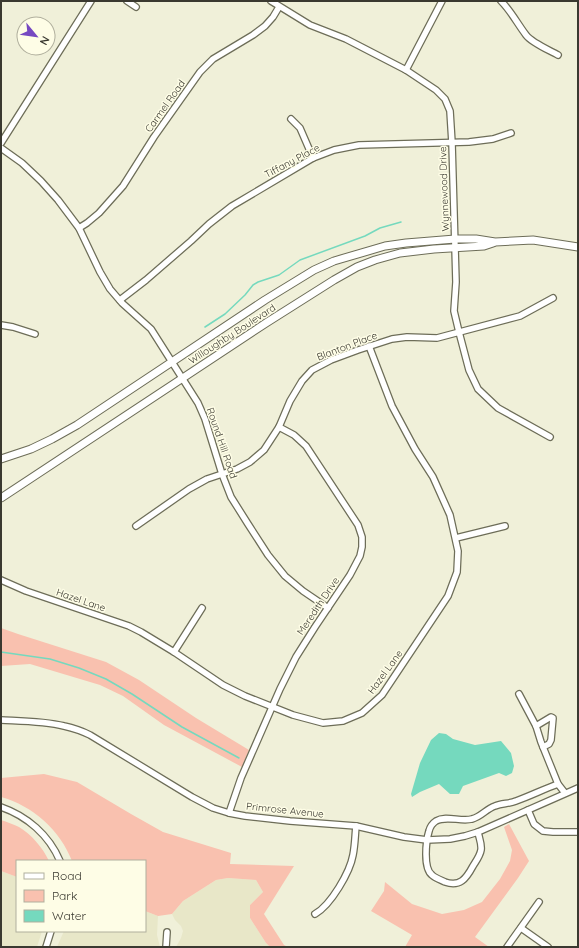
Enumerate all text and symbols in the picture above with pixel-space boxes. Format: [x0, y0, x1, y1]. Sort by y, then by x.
north arrow [16, 16, 56, 56]
text: N [37, 34, 53, 48]
street label: Carmel Road [142, 77, 188, 135]
street label: Tiffany Place [262, 141, 322, 181]
street label: Wynnewood Drive [436, 146, 452, 232]
street label: Willoughby Boulevard [186, 301, 278, 367]
street label: Blanton Place [315, 328, 379, 363]
street label: Round Hill Road [204, 406, 240, 480]
street label: Meredith Drive [294, 574, 342, 638]
street label: Hazel Lane [55, 585, 108, 615]
street label: Hazel Lane [365, 647, 406, 697]
street label: Primrose Avenue [246, 799, 325, 821]
legend [16, 860, 146, 932]
text: Road [52, 868, 82, 883]
text: Park [52, 888, 77, 903]
text: Water [52, 908, 87, 923]

